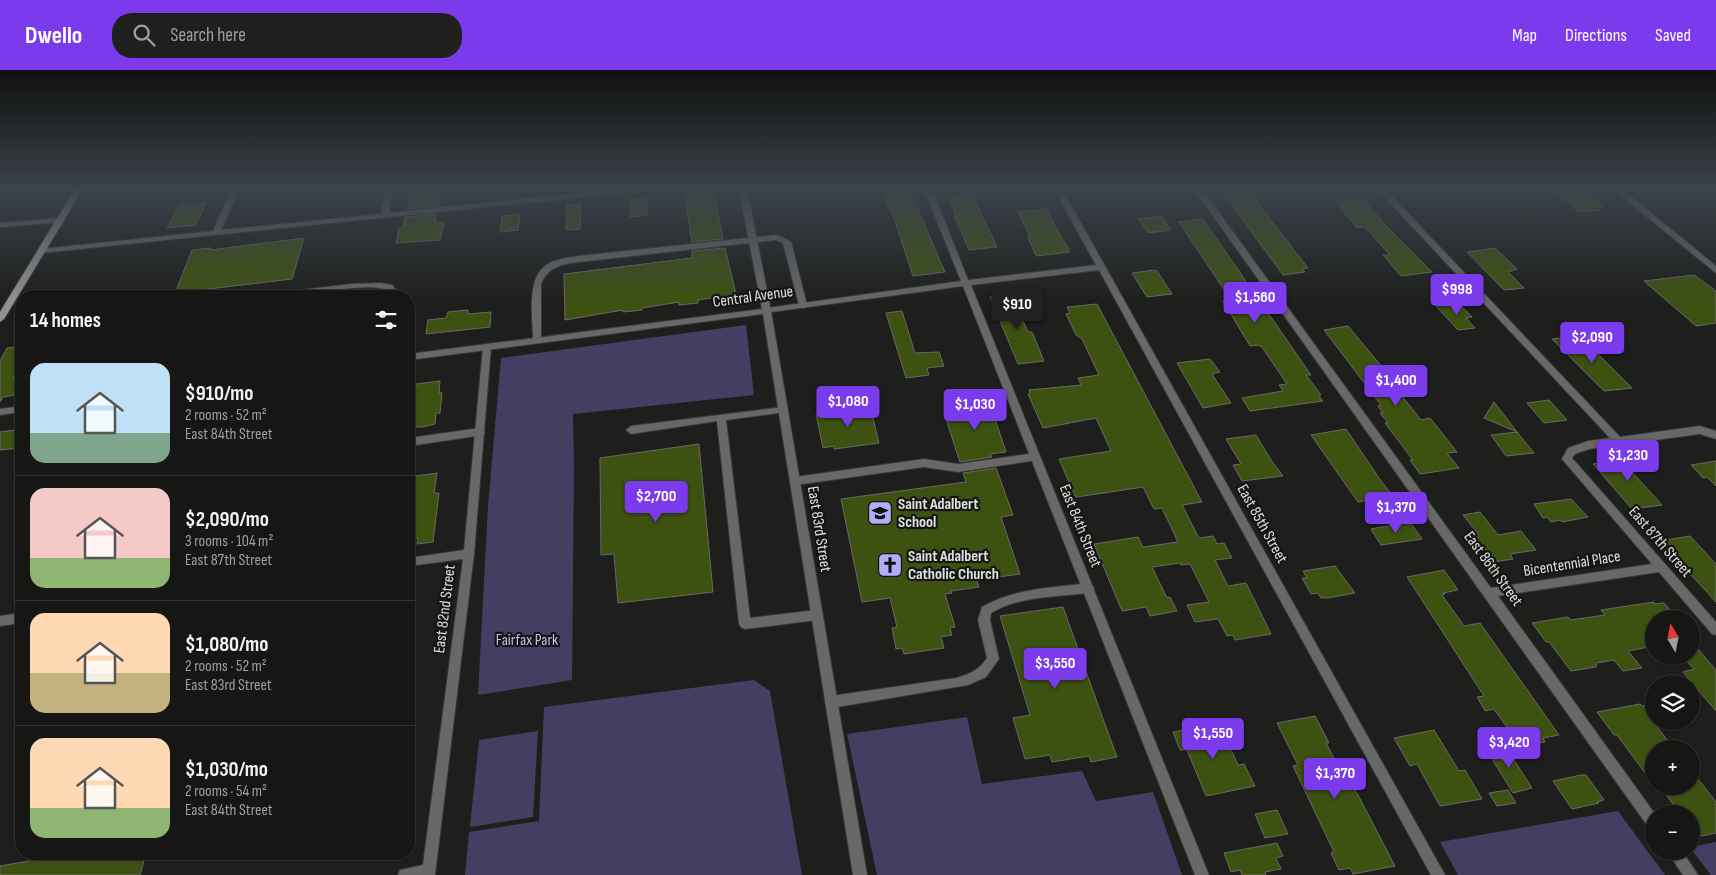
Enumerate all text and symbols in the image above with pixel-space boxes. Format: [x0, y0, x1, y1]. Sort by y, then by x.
search box [112, 13, 462, 58]
text: Dwello [25, 21, 82, 50]
icon: search [130, 21, 158, 49]
text: Search here [170, 24, 246, 47]
text: Map [1512, 25, 1537, 46]
text: Directions [1565, 25, 1627, 46]
text: Saved [1655, 25, 1691, 46]
pin: $998 [1427, 274, 1487, 316]
text: $998 [1442, 280, 1472, 299]
street label: Central Avenue [712, 282, 794, 312]
pin: $1,560 [1214, 282, 1296, 324]
pin: $910 [987, 288, 1047, 331]
text: $1,560 [1235, 288, 1275, 307]
text: $910 [1002, 295, 1032, 314]
icon: filters [372, 306, 400, 334]
text: 14 homes [30, 308, 101, 333]
pin: $2,090 [1551, 322, 1633, 364]
text: $2,090 [1571, 328, 1613, 347]
pin: $1,400 [1355, 364, 1437, 407]
text: $1,400 [1375, 371, 1417, 390]
text: $910/mo [185, 381, 253, 406]
icon: home [70, 383, 130, 443]
pin: $1,080 [807, 386, 889, 428]
pin: $1,030 [934, 388, 1016, 431]
text: $1,080 [827, 392, 869, 411]
text: $1,030 [955, 395, 995, 414]
text: 2 rooms · 52 m² [185, 406, 267, 425]
text: East 84th Street [185, 425, 273, 444]
pin: $1,230 [1587, 440, 1669, 482]
text: $1,230 [1608, 446, 1648, 465]
pin: $2,700 [615, 480, 697, 523]
street label: East 85th Street [1233, 481, 1291, 567]
street label: East 84th Street [1055, 482, 1105, 570]
street label: East 83rd Street [803, 485, 835, 573]
text: $2,700 [636, 487, 676, 506]
pin: $1,370 [1355, 492, 1437, 534]
place label: Saint Adalbert School [898, 495, 978, 532]
text: $1,370 [1376, 498, 1416, 517]
school or university icon: Saint Adalbert School [867, 500, 893, 526]
street label: East 87th Street [1624, 503, 1696, 581]
text: $2,090/mo [185, 507, 269, 532]
icon: home [70, 508, 130, 568]
street label: East 86th Street [1460, 528, 1527, 610]
text: 3 rooms · 104 m² [185, 532, 273, 551]
place label: Saint Adalbert Catholic Church [908, 547, 999, 584]
street label: Bicentennial Place [1522, 547, 1622, 581]
text: East 87th Street [185, 551, 272, 570]
church icon: Saint Adalbert Catholic Church [877, 552, 903, 578]
street label: East 82nd Street [430, 563, 460, 654]
north arrow [1645, 610, 1700, 665]
map controls [1645, 610, 1700, 860]
park label: Fairfax Park [496, 631, 558, 650]
text: $1,080/mo [185, 632, 268, 657]
icon: home [70, 633, 130, 693]
pin: $3,550 [1014, 648, 1096, 690]
text: $3,550 [1035, 654, 1075, 673]
text: 2 rooms · 52 m² [185, 657, 267, 676]
button: layers [1645, 675, 1700, 730]
text: East 83rd Street [185, 676, 272, 695]
pin: $1,550 [1172, 718, 1254, 760]
text: $1,550 [1193, 724, 1233, 743]
pin: $3,420 [1468, 726, 1550, 769]
text: $3,420 [1488, 733, 1530, 752]
button: + [1645, 740, 1700, 795]
text: $1,030/mo [185, 757, 268, 782]
icon: home [70, 758, 130, 818]
pin: $1,370 [1294, 758, 1376, 800]
text: $1,370 [1315, 764, 1355, 783]
text: 2 rooms · 54 m² [185, 782, 267, 801]
text: East 84th Street [185, 801, 273, 820]
button: − [1645, 805, 1700, 860]

